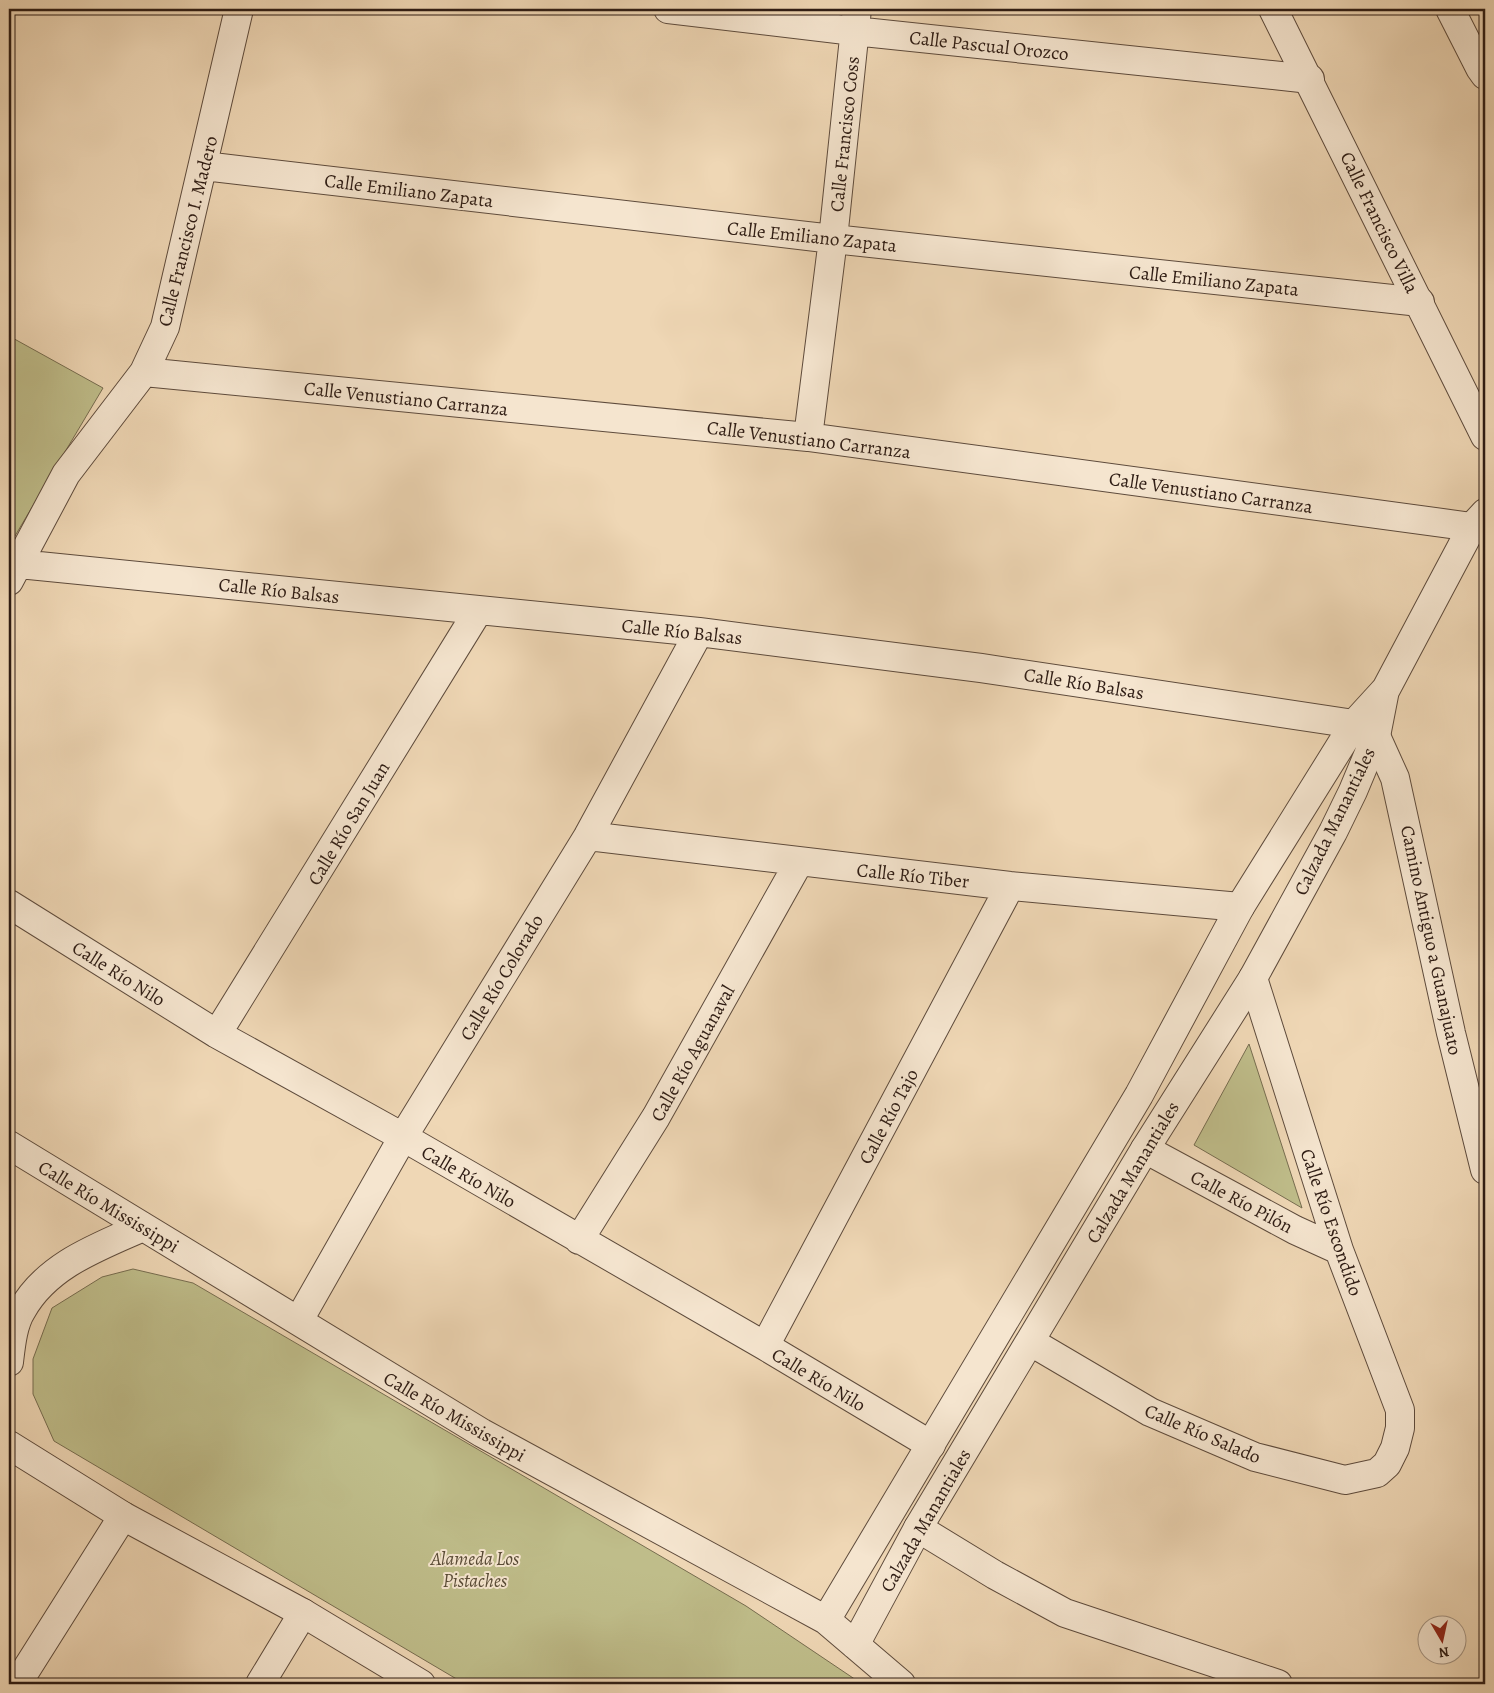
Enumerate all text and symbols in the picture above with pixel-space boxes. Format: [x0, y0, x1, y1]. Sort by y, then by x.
street label: Calle Pascual Orozco [908, 25, 1070, 67]
street label: Calle Francisco Coss [824, 55, 866, 213]
street label: Calle Francisco I. Madero [152, 133, 224, 329]
street label: Calle Francisco Villa [1334, 147, 1425, 298]
street label: Calle Emiliano Zapata [323, 168, 495, 214]
street label: Calle Emiliano Zapata [726, 215, 898, 259]
street label: Calle Emiliano Zapata [1128, 259, 1300, 303]
street label: Calle Venustiano Carranza [302, 375, 510, 423]
street label: Calle Venustiano Carranza [705, 415, 913, 465]
street label: Calle Venustiano Carranza [1107, 466, 1315, 520]
street label: Calle Río Balsas [217, 572, 341, 610]
street label: Calle Río Balsas [620, 613, 744, 651]
street label: Calle Río Balsas [1022, 662, 1146, 706]
street label: Calzada Manantiales [1288, 743, 1382, 900]
street label: Calle Río San Juan [302, 757, 396, 890]
street label: Camino Antiguo a Guanajuato [1394, 823, 1468, 1057]
street label: Calle Río Tiber [855, 857, 970, 895]
street label: Calle Río Colorado [454, 910, 550, 1045]
street label: Calle Río Nilo [67, 935, 170, 1013]
street label: Calle Río Aguanaval [645, 980, 741, 1127]
street label: Calle Río Tajo [853, 1064, 925, 1169]
street label: Calzada Manantiales [1080, 1097, 1186, 1248]
street label: Calle Río Nilo [416, 1139, 521, 1214]
street label: Calle Río Escondido [1294, 1145, 1368, 1299]
street label: Calle Río Mississippi [33, 1154, 184, 1259]
street label: Calle Río Pilón [1186, 1164, 1297, 1240]
street label: Calle Río Nilo [767, 1342, 870, 1418]
street label: Calle Río Mississippi [379, 1366, 530, 1468]
street label: Calle Río Salado [1140, 1398, 1265, 1470]
street label: Calzada Manantiales [874, 1444, 978, 1597]
park label: Alameda Los Pistaches [430, 1546, 520, 1594]
north arrow [1416, 1616, 1466, 1666]
text: N [1437, 1642, 1450, 1663]

